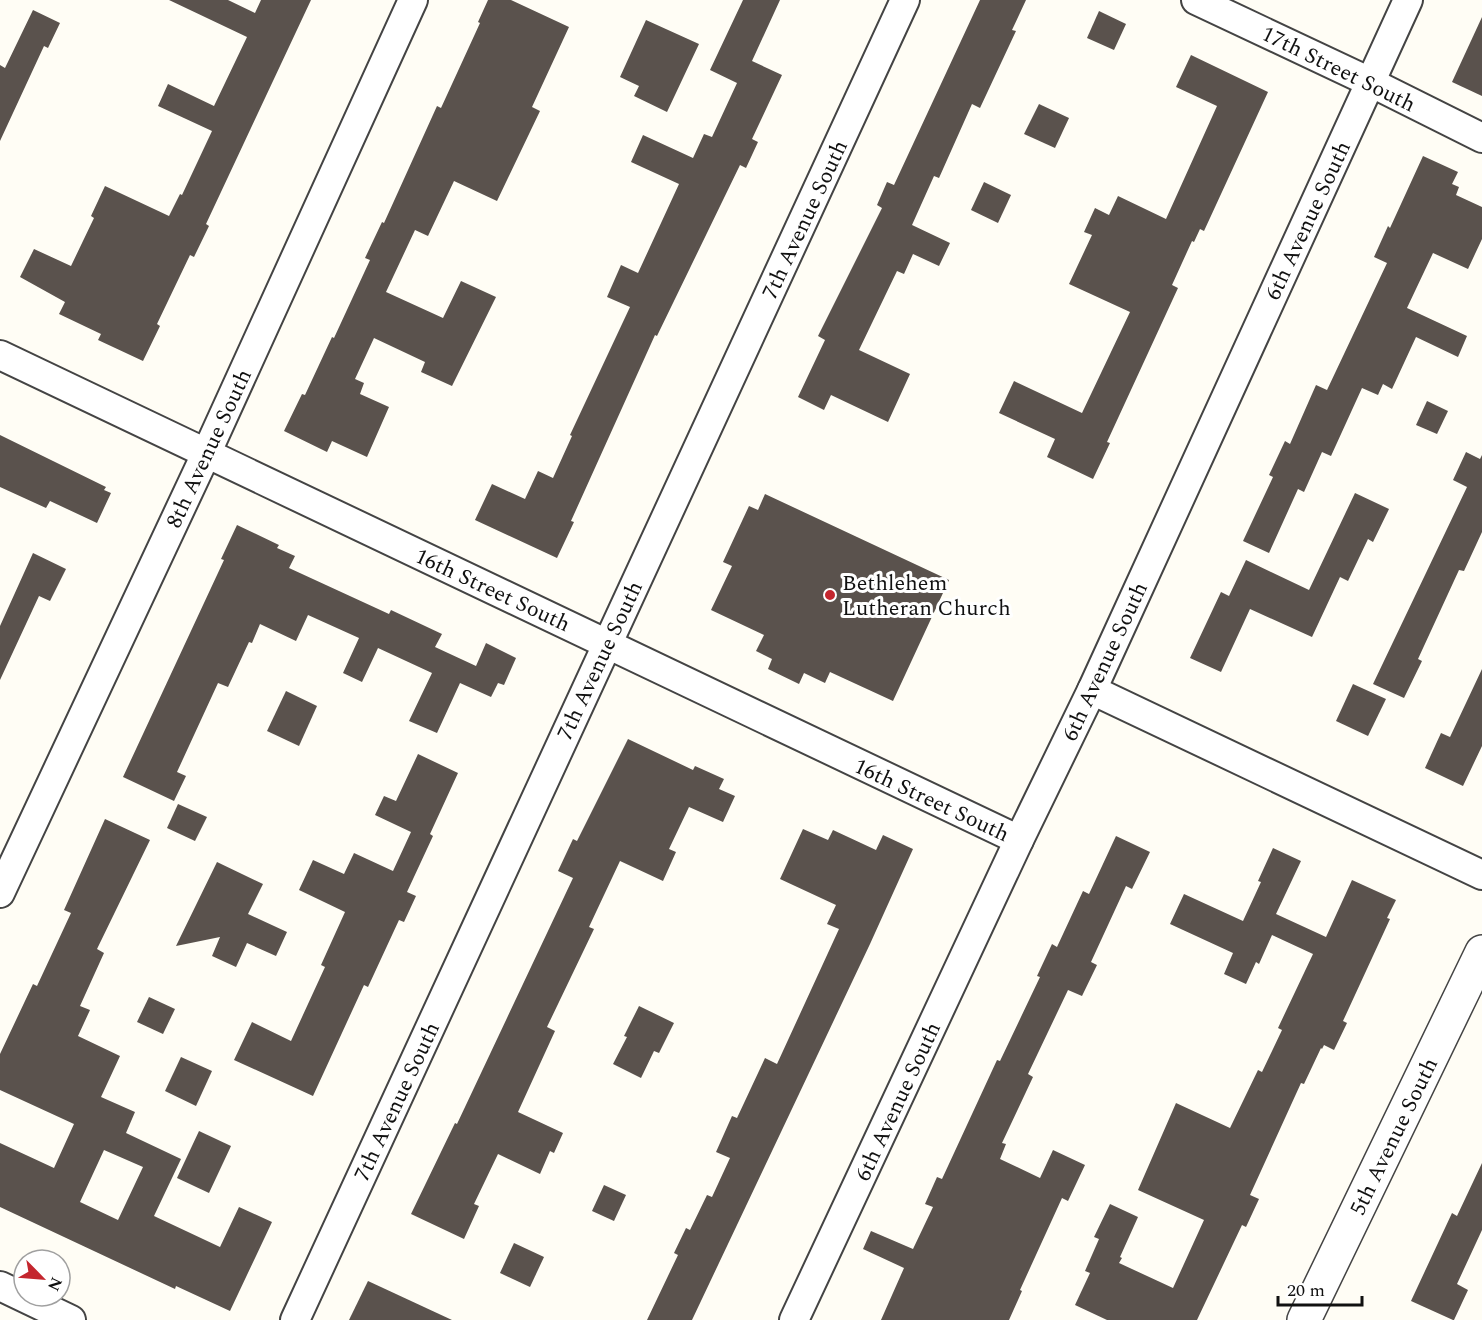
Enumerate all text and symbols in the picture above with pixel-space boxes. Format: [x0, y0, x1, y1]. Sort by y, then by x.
street label: 17th Street South [1255, 18, 1421, 121]
street label: 7th Avenue South [754, 135, 857, 305]
street label: 6th Avenue South [1257, 136, 1360, 306]
street label: 8th Avenue South [158, 364, 261, 534]
street label: 16th Street South [409, 540, 576, 641]
place label: Bethlehem Lutheran Church [842, 567, 1011, 625]
street label: 7th Avenue South [549, 576, 652, 746]
street label: 6th Avenue South [1054, 577, 1157, 747]
marker: Bethlehem Lutheran Church [823, 588, 837, 602]
street label: 16th Street South [848, 750, 1015, 851]
street label: 7th Avenue South [346, 1017, 449, 1187]
street label: 6th Avenue South [847, 1017, 950, 1187]
street label: 5th Avenue South [1342, 1052, 1447, 1221]
north arrow [12, 1248, 72, 1308]
scale bar [1278, 1269, 1362, 1307]
text: N [41, 1273, 68, 1295]
text: 20 m [1287, 1277, 1325, 1304]

